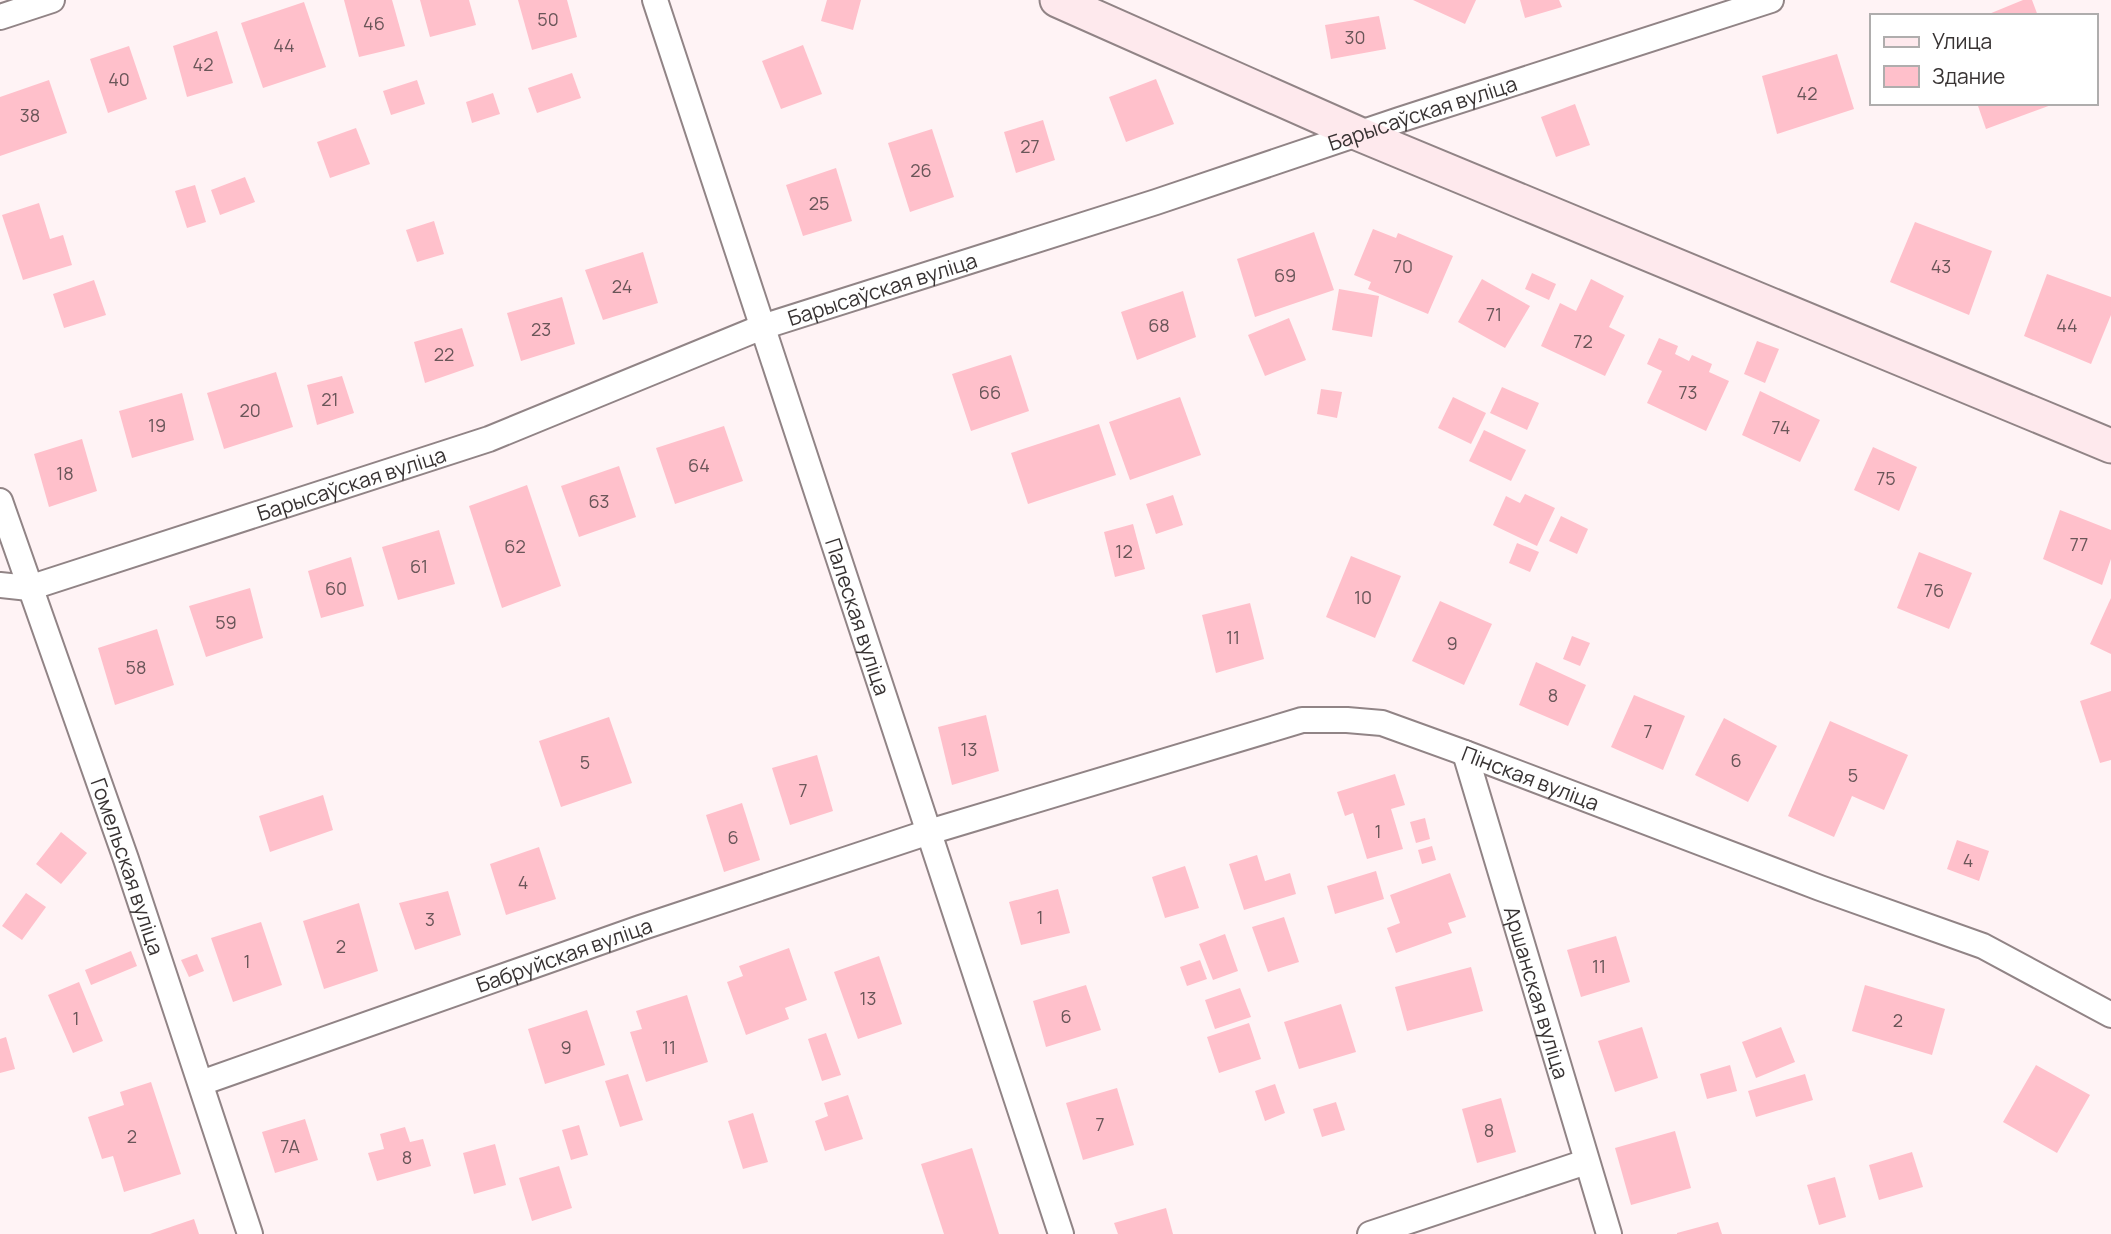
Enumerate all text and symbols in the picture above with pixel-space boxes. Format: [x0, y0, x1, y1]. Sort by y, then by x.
house number: 50 [537, 7, 559, 31]
house number: 46 [363, 11, 385, 35]
legend [1870, 14, 2097, 105]
house number: 30 [1345, 25, 1365, 49]
text: Улица [1932, 27, 1992, 55]
house number: 44 [273, 33, 295, 57]
house number: 42 [193, 52, 213, 76]
text: Здание [1932, 62, 2005, 90]
house number: 40 [108, 67, 130, 91]
street label: Барысаўская вуліца [1324, 69, 1520, 157]
house number: 42 [1797, 81, 1817, 105]
house number: 38 [20, 103, 40, 127]
house number: 27 [1020, 134, 1040, 158]
house number: 26 [910, 158, 932, 182]
house number: 25 [809, 191, 829, 215]
street label: Барысаўская вуліца [784, 246, 981, 332]
house number: 70 [1393, 254, 1413, 278]
house number: 43 [1931, 254, 1951, 278]
house number: 69 [1274, 263, 1296, 287]
house number: 24 [612, 274, 632, 298]
house number: 71 [1486, 302, 1502, 326]
house number: 68 [1148, 313, 1170, 337]
house number: 44 [2056, 313, 2078, 337]
house number: 23 [531, 317, 551, 341]
house number: 72 [1573, 329, 1593, 353]
house number: 22 [434, 342, 454, 366]
house number: 66 [979, 380, 1001, 404]
house number: 73 [1679, 380, 1698, 404]
house number: 21 [321, 387, 339, 411]
house number: 20 [239, 398, 261, 422]
house number: 19 [148, 413, 166, 437]
house number: 74 [1772, 415, 1790, 439]
street label: Барысаўская вуліца [253, 440, 449, 527]
house number: 64 [688, 453, 710, 477]
house number: 18 [56, 461, 74, 485]
house number: 75 [1876, 466, 1896, 490]
house number: 63 [588, 489, 610, 513]
house number: 77 [2070, 532, 2088, 556]
house number: 62 [504, 534, 526, 558]
street label: Палеская вуліца [819, 534, 897, 699]
house number: 12 [1115, 539, 1133, 563]
house number: 61 [410, 554, 428, 578]
house number: 60 [325, 576, 347, 600]
house number: 76 [1924, 578, 1944, 602]
house number: 10 [1354, 585, 1372, 609]
house number: 59 [215, 610, 237, 634]
house number: 11 [1226, 625, 1240, 649]
house number: 9 [1446, 631, 1458, 655]
house number: 58 [126, 655, 146, 679]
house number: 8 [1548, 683, 1558, 707]
house number: 7 [1643, 719, 1653, 743]
house number: 13 [961, 737, 977, 761]
street label: Пінская вуліца [1458, 739, 1603, 817]
house number: 6 [1730, 748, 1742, 772]
house number: 5 [580, 750, 590, 774]
house number: 5 [1848, 763, 1858, 787]
street label: Гомельская вуліца [85, 774, 171, 958]
house number: 7 [798, 778, 808, 802]
house number: 1 [1374, 819, 1382, 843]
house number: 6 [727, 825, 739, 849]
house number: 4 [1963, 848, 1973, 872]
house number: 4 [518, 870, 528, 894]
street label: Аршанская вуліца [1498, 903, 1576, 1082]
house number: 1 [1036, 905, 1044, 929]
house number: 3 [425, 907, 435, 931]
street label: Бабруйская вуліца [472, 911, 656, 999]
house number: 2 [336, 934, 346, 958]
house number: 1 [243, 949, 251, 973]
house number: 11 [1592, 954, 1606, 978]
house number: 13 [860, 986, 876, 1010]
house number: 6 [1060, 1004, 1072, 1028]
house number: 1 [72, 1006, 80, 1030]
house number: 2 [1893, 1008, 1903, 1032]
house number: 9 [560, 1035, 572, 1059]
house number: 11 [662, 1035, 676, 1059]
house number: 7 [1095, 1112, 1105, 1136]
house number: 8 [1484, 1118, 1494, 1142]
house number: 2 [127, 1124, 137, 1148]
house number: 7А [280, 1134, 300, 1158]
house number: 8 [402, 1145, 412, 1169]

